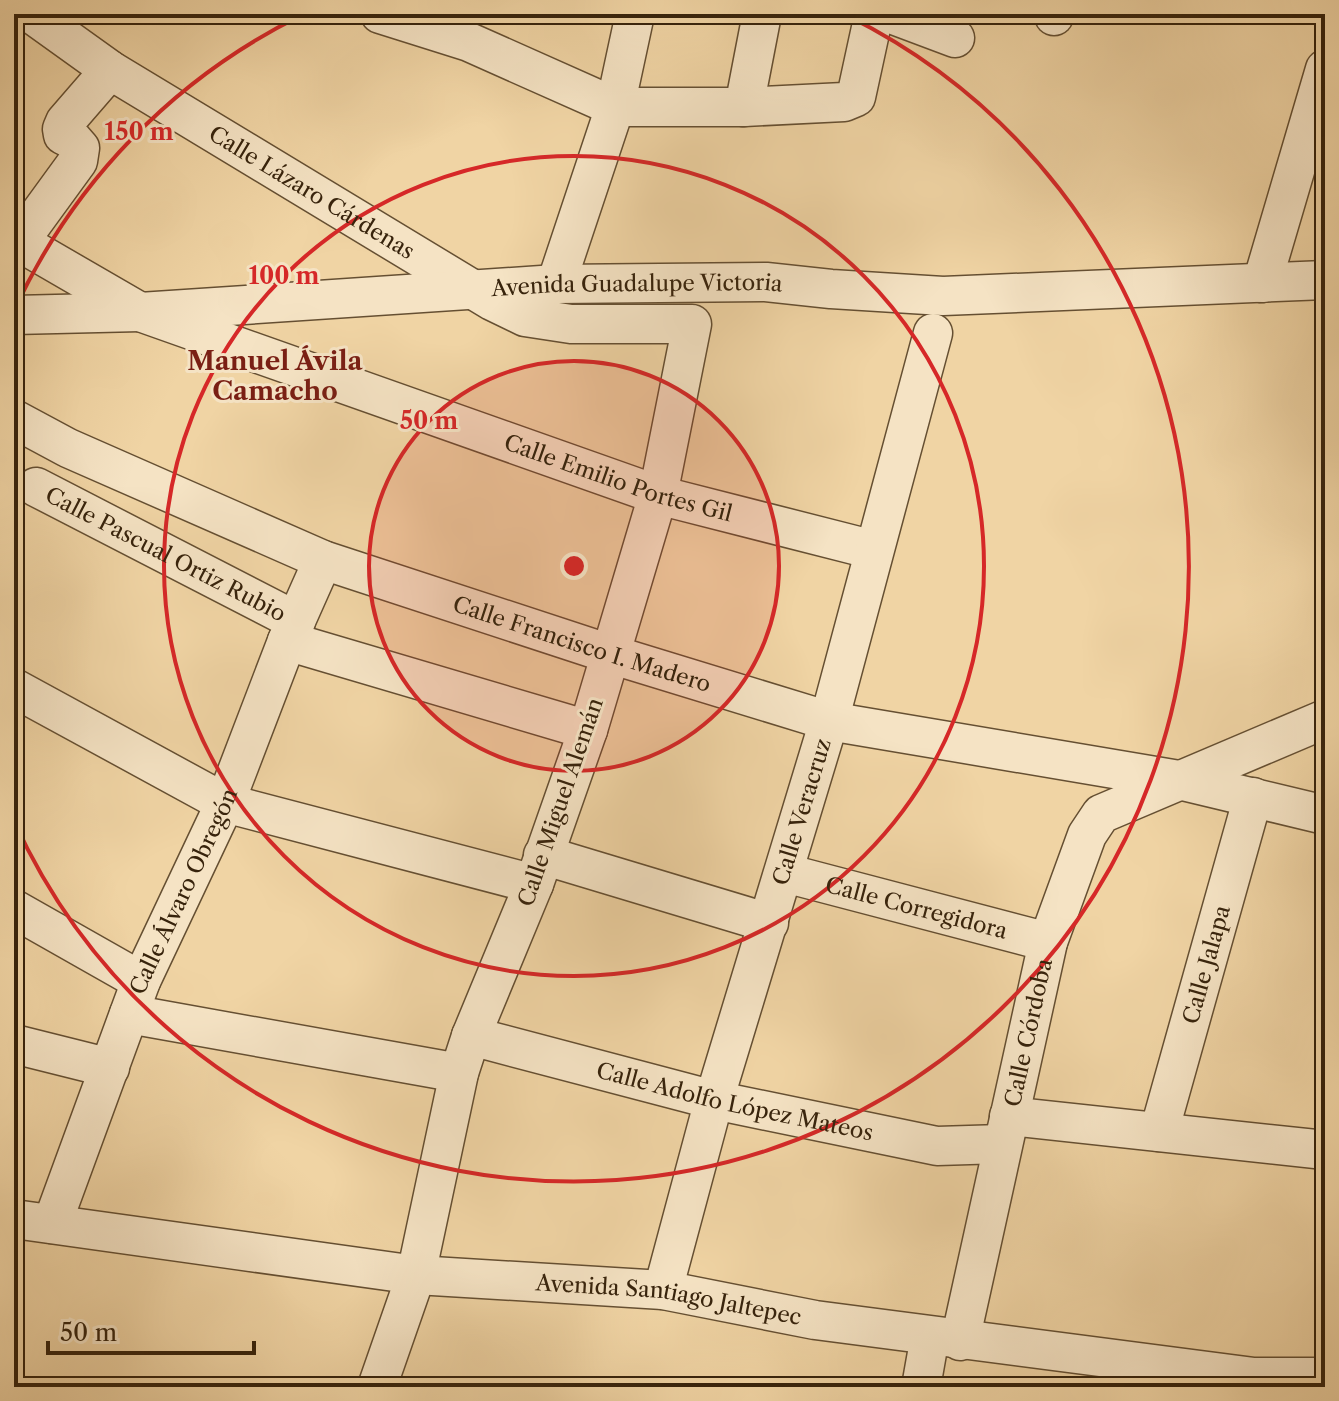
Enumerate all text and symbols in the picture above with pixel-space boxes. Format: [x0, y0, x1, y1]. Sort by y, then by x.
text: 150 m [104, 117, 174, 146]
street label: Calle Lázaro Cárdenas [204, 120, 419, 265]
text: 100 m [248, 261, 320, 290]
street label: Avenida Guadalupe Victoria [489, 269, 785, 302]
district label: Manuel Ávila Camacho [187, 345, 364, 407]
text: 50 m [400, 406, 458, 435]
street label: Calle Emilio Portes Gil [501, 429, 735, 527]
street label: Calle Pascual Ortiz Rubio [41, 481, 290, 627]
centre of rings [560, 552, 588, 580]
street label: Calle Francisco I. Madero [449, 590, 714, 698]
street label: Calle Miguel Alemán [512, 694, 609, 910]
street label: Calle Veracruz [767, 735, 837, 888]
street label: Calle Álvaro Obregón [124, 784, 243, 998]
street label: Calle Corregidora [823, 871, 1011, 945]
street label: Calle Jalapa [1177, 902, 1236, 1027]
street label: Calle Córdoba [999, 955, 1058, 1109]
street label: Calle Adolfo López Mateos [593, 1057, 876, 1147]
street label: Avenida Santiago Jaltepec [534, 1269, 804, 1331]
scale bar [48, 1305, 254, 1355]
text: 50 m [60, 1318, 117, 1347]

